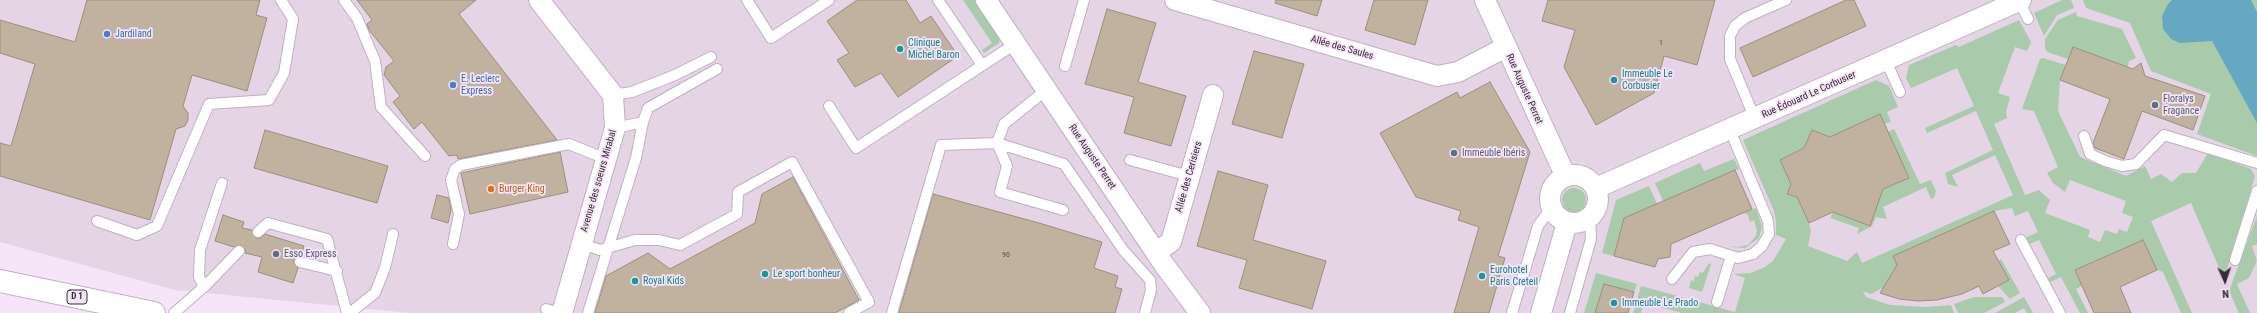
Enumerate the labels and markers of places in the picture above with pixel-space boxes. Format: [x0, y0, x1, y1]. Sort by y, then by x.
place label: Jardiland [115, 28, 152, 40]
marker: Jardiland [102, 29, 112, 39]
place label: Clinique Michel Baron [908, 37, 960, 60]
marker: Clinique Michel Baron [895, 44, 905, 54]
place label: Immeuble Le Corbusier [1622, 68, 1673, 92]
place label: E. Leclerc Express [461, 73, 500, 96]
marker: Immeuble Le Corbusier [1609, 75, 1619, 85]
marker: E. Leclerc Express [448, 80, 458, 90]
place label: Floralys Fragance [2163, 93, 2199, 116]
marker: Floralys Fragance [2150, 100, 2160, 110]
place label: Immeuble Ibéris [1462, 147, 1525, 159]
marker: Immeuble Ibéris [1449, 148, 1459, 158]
place label: Burger King [499, 183, 545, 195]
marker: Burger King [486, 184, 496, 194]
place label: Esso Express [284, 248, 336, 260]
marker: Esso Express [271, 249, 281, 259]
place label: Eurohotel Paris Creteil [1490, 264, 1538, 288]
place label: Le sport bonheur [773, 268, 840, 280]
marker: Le sport bonheur [760, 269, 770, 279]
marker: Eurohotel Paris Creteil [1477, 271, 1487, 281]
place label: Royal Kids [643, 275, 684, 287]
marker: Royal Kids [630, 276, 640, 286]
place label: Immeuble Le Prado [1622, 297, 1698, 309]
marker: Immeuble Le Prado [1609, 298, 1619, 308]

